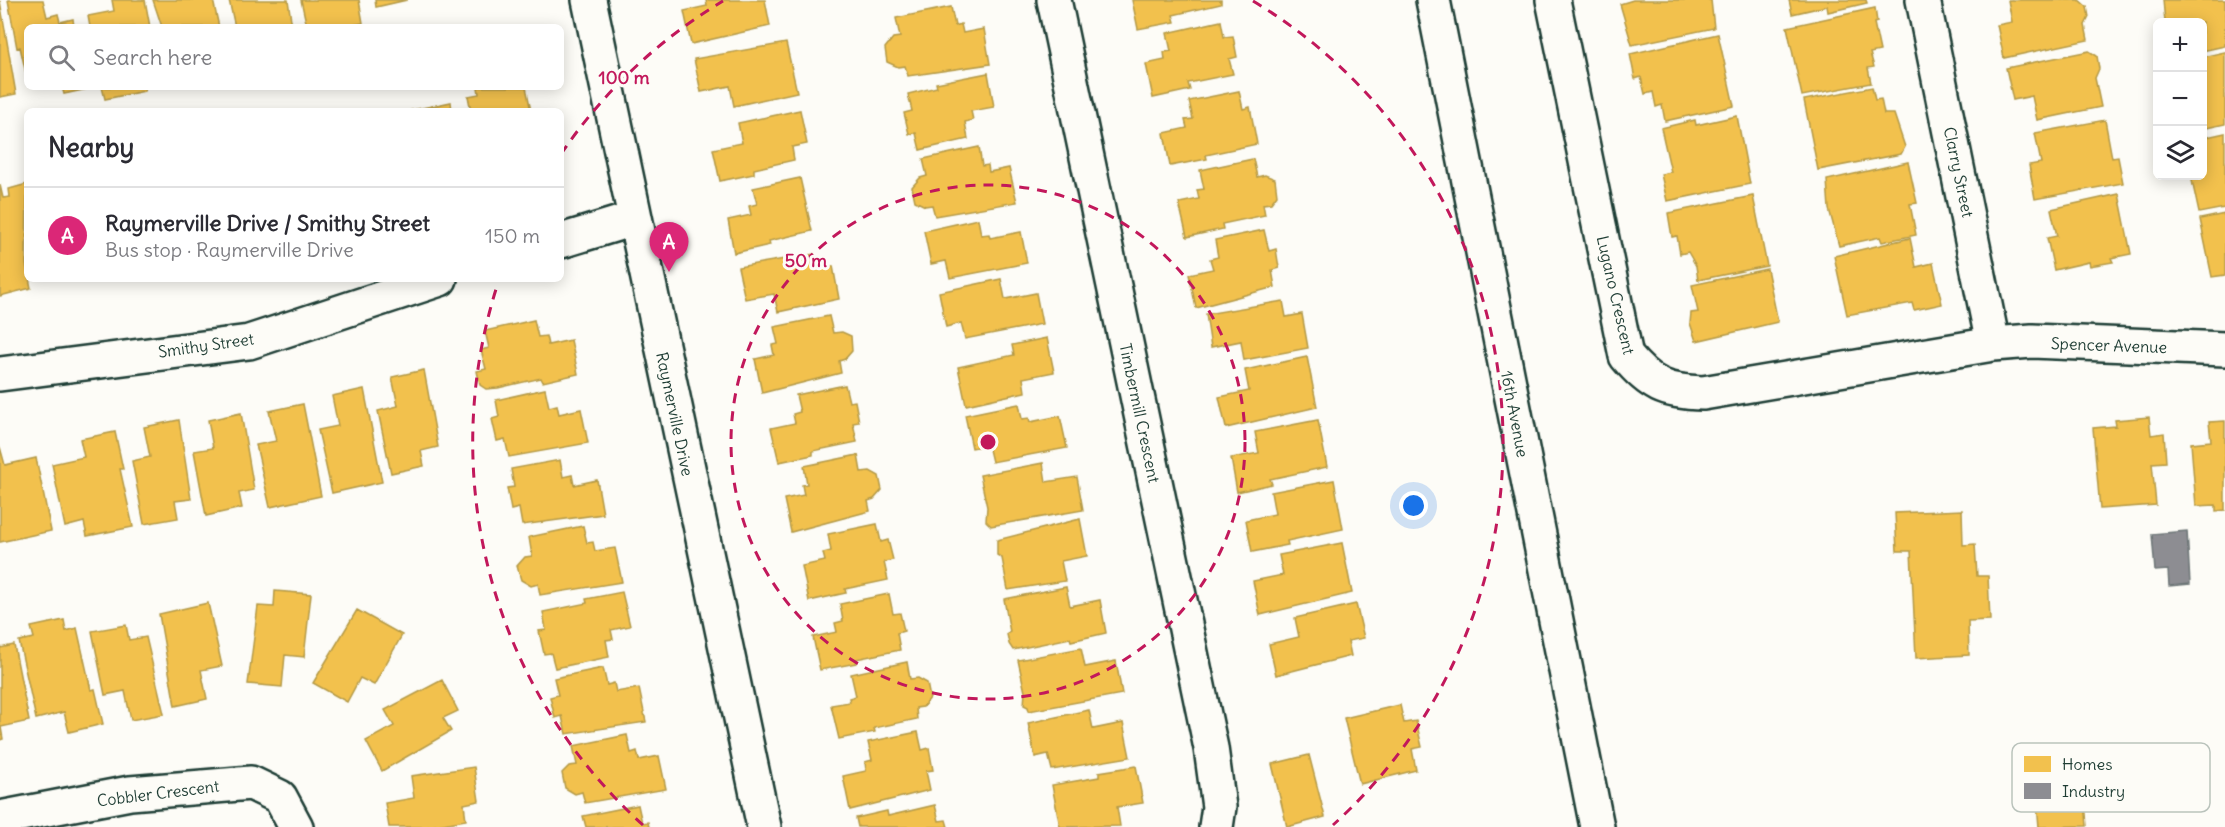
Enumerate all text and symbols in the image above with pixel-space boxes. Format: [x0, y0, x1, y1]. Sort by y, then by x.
map controls [2153, 18, 2207, 180]
button: + [2153, 18, 2207, 72]
search box [24, 24, 564, 90]
icon: search [45, 41, 78, 74]
text: Search here [93, 43, 212, 71]
text: 100 m [599, 66, 650, 89]
button: − [2153, 72, 2207, 126]
street label: Clarry Street [1940, 125, 1978, 220]
button: layers [2153, 126, 2207, 180]
text: Nearby [48, 131, 134, 164]
text: Raymerville Drive / Smithy Street [105, 209, 430, 237]
pin: A [650, 222, 688, 272]
text: A [61, 223, 74, 248]
text: 150 m [485, 223, 540, 248]
street label: Lugano Crescent [1593, 234, 1640, 357]
text: Bus stop · Raymerville Drive [105, 237, 354, 262]
text: 50 m [785, 249, 827, 272]
street label: Smithy Street [157, 328, 256, 362]
street label: Spencer Avenue [2051, 333, 2167, 357]
street label: Timbermill Crescent [1115, 342, 1165, 485]
street label: Raymerville Drive [652, 350, 698, 478]
street label: 16th Avenue [1497, 369, 1533, 459]
centre of rings [978, 432, 998, 452]
your location [1399, 491, 1428, 520]
legend [2012, 743, 2210, 812]
text: Homes [2062, 754, 2112, 774]
street label: Cobbler Crescent [96, 776, 221, 810]
text: Industry [2062, 781, 2125, 801]

